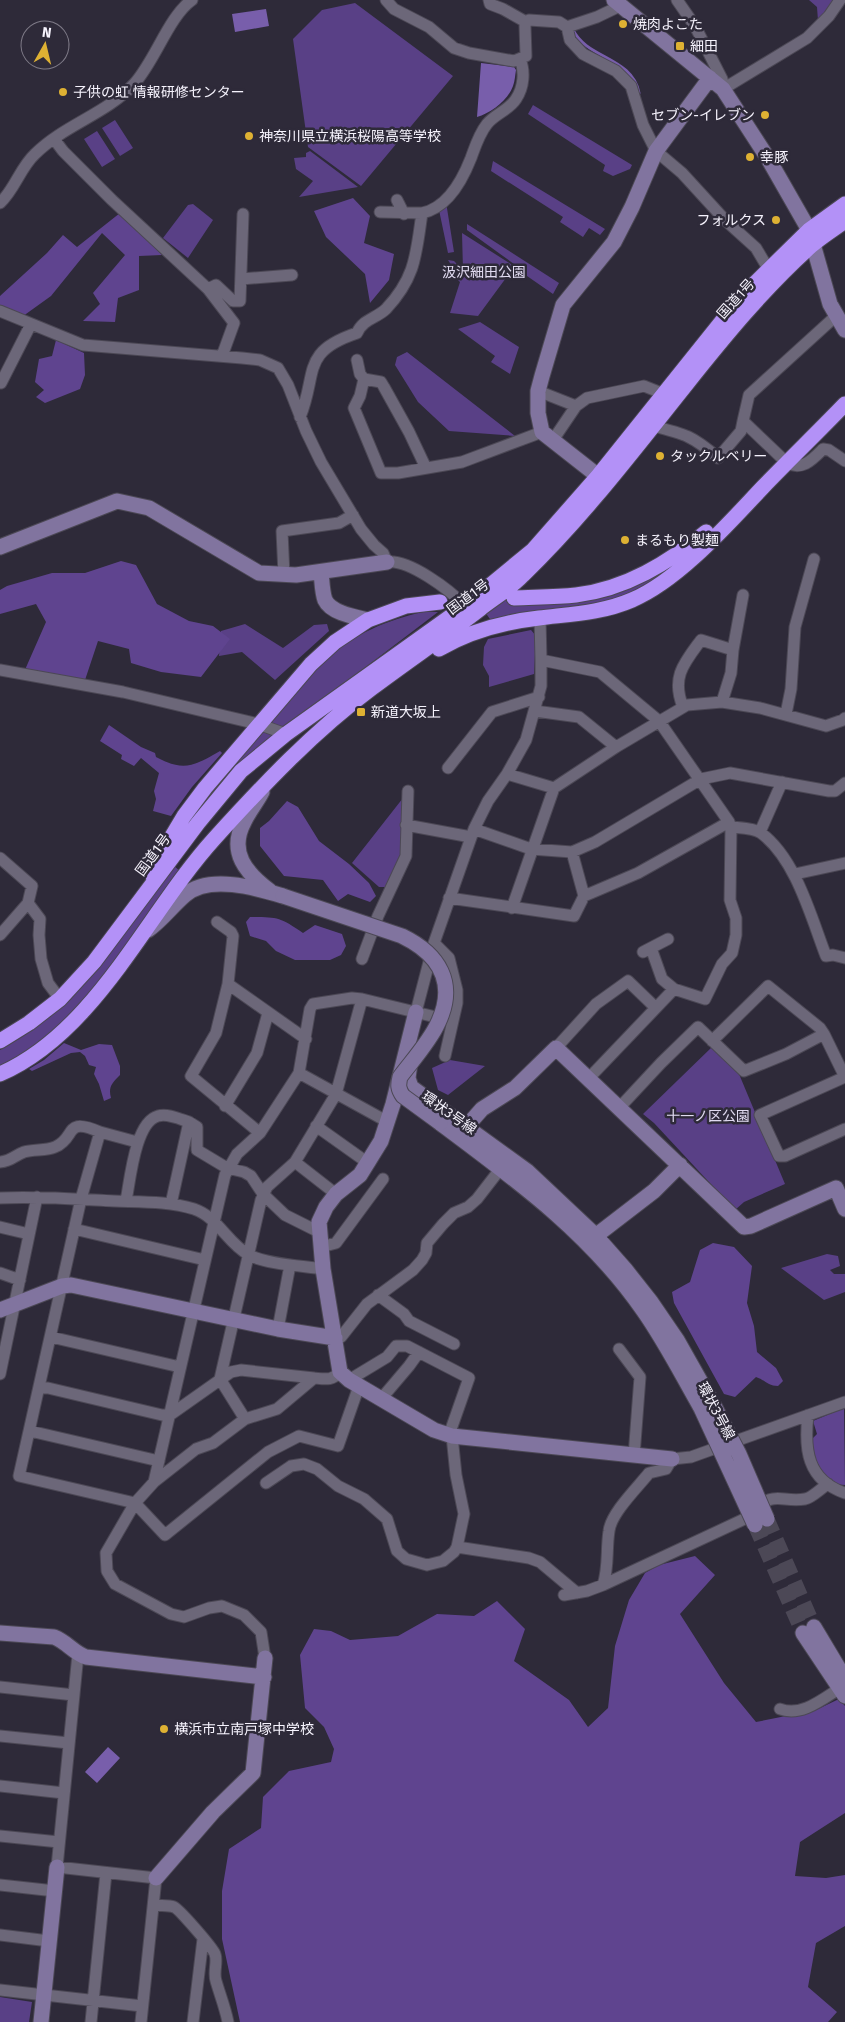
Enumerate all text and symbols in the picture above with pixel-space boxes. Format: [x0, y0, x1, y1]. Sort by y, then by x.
place label: 焼肉よこた [633, 16, 703, 33]
marker: 焼肉よこた [617, 18, 629, 30]
north arrow [20, 20, 70, 70]
text: N [41, 24, 53, 42]
place label: 細田 [690, 38, 718, 55]
marker: 細田 [674, 40, 686, 52]
place label: 子供の虹 情報研修センター [73, 84, 245, 101]
marker: 子供の虹 情報研修センター [57, 86, 69, 98]
place label: セブン-イレブン [651, 107, 755, 124]
marker: セブン-イレブン [759, 109, 771, 121]
place label: 神奈川県立横浜桜陽高等学校 [259, 128, 441, 145]
marker: 神奈川県立横浜桜陽高等学校 [243, 130, 255, 142]
place label: 幸豚 [760, 149, 789, 166]
marker: 幸豚 [744, 151, 756, 163]
place label: フォルクス [696, 212, 766, 229]
marker: フォルクス [770, 214, 782, 226]
park label: 汲沢細田公園 [442, 264, 526, 281]
street label: 国道1号 [714, 275, 758, 323]
place label: タックルベリー [670, 448, 768, 465]
marker: タックルベリー [654, 450, 666, 462]
place label: まるもり製麺 [635, 532, 719, 549]
marker: まるもり製麺 [619, 534, 631, 546]
street label: 国道1号 [444, 576, 492, 618]
place label: 新道大坂上 [371, 704, 441, 721]
marker: 新道大坂上 [355, 706, 367, 718]
street label: 国道1号 [132, 831, 174, 879]
street label: 環状3号線 [418, 1088, 480, 1138]
park label: 十一ノ区公園 [666, 1108, 750, 1125]
street label: 環状3号線 [694, 1379, 738, 1443]
place label: 横浜市立南戸塚中学校 [174, 1721, 314, 1738]
marker: 横浜市立南戸塚中学校 [158, 1723, 170, 1735]

